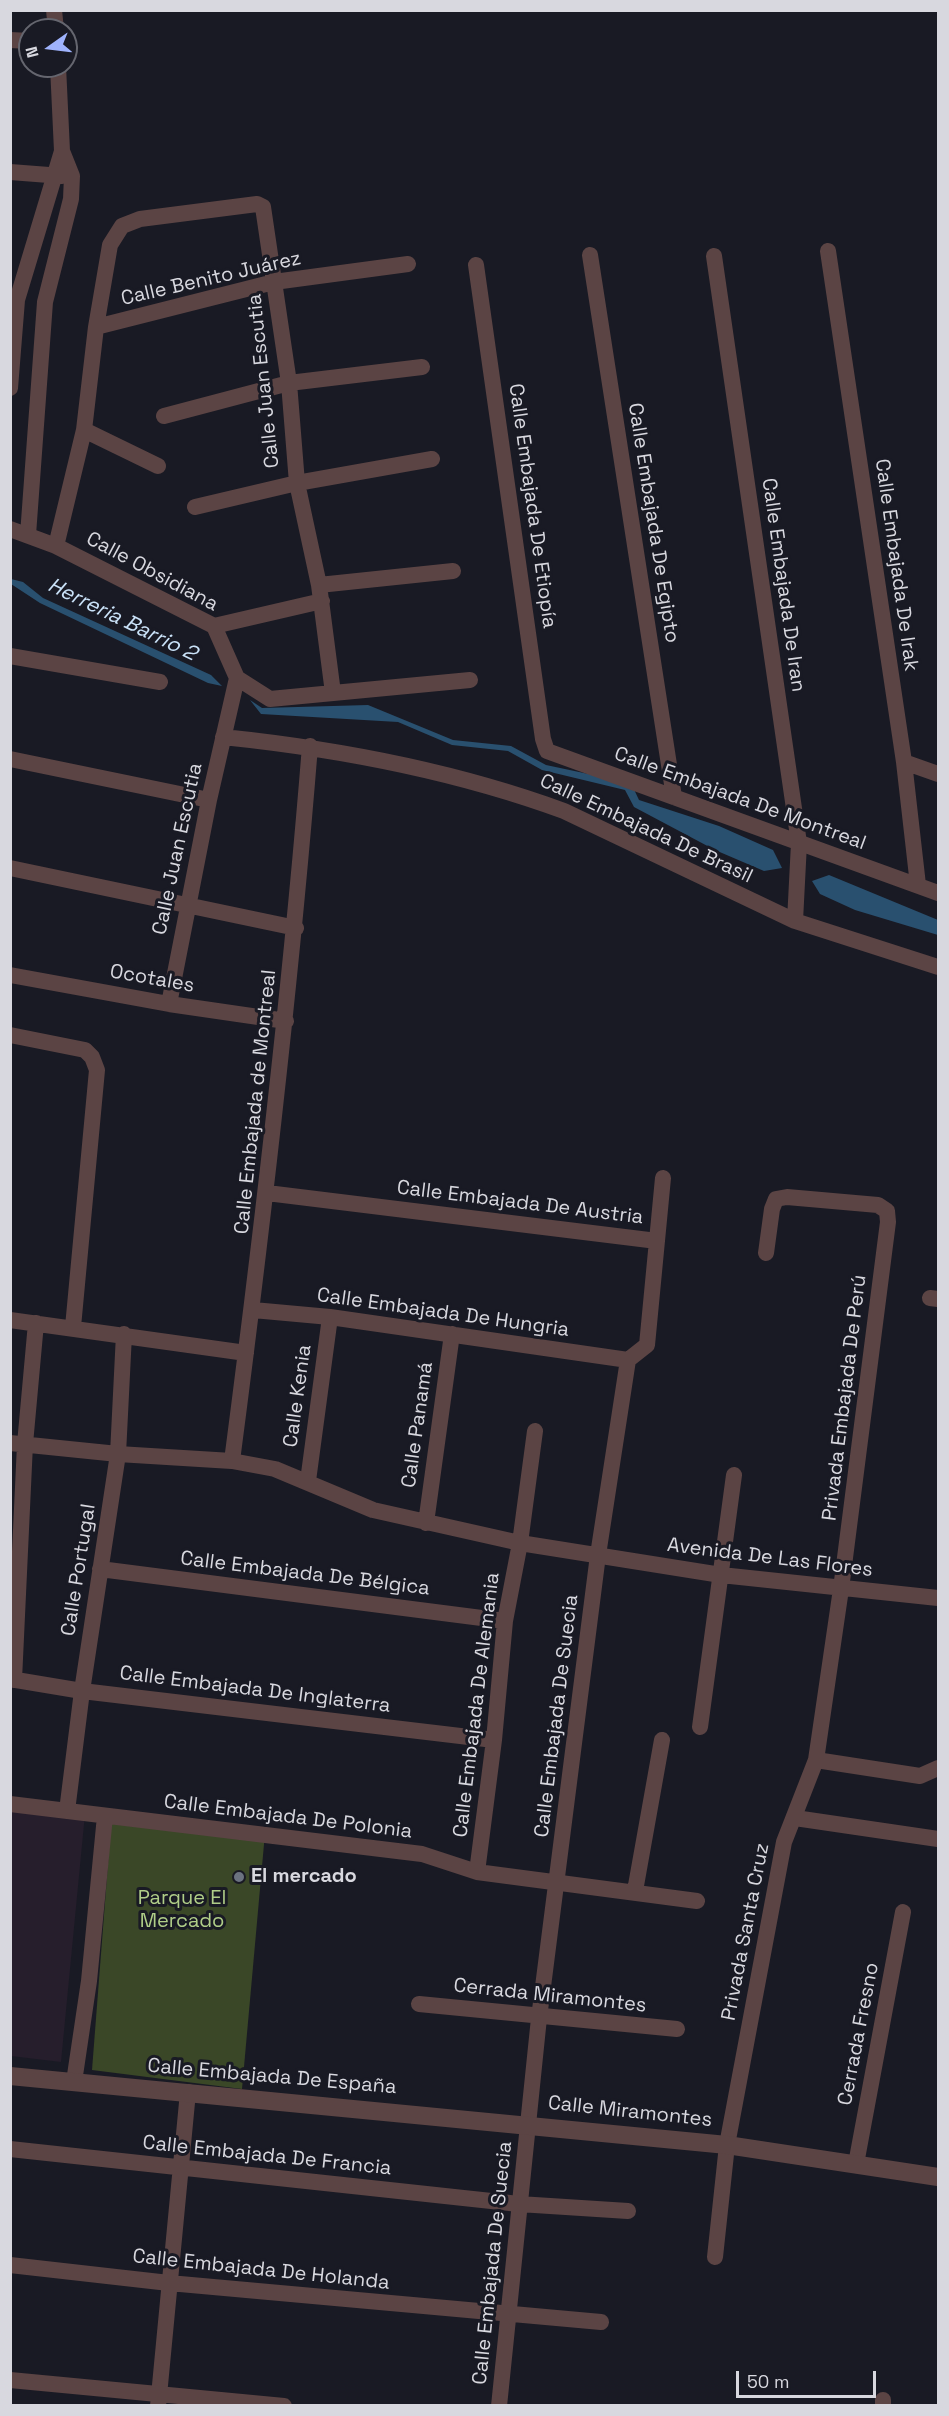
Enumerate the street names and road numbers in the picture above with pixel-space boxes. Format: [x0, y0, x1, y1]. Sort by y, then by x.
street label: Calle Benito Juárez [119, 247, 303, 311]
street label: Calle Juan Escutia [243, 293, 285, 469]
street label: Calle Embajada De Etiopía [503, 382, 561, 630]
street label: Calle Embajada De Egipto [622, 401, 684, 645]
street label: Calle Embajada De Irak [869, 457, 923, 673]
street label: Calle Embajada De Iran [756, 477, 810, 693]
street label: Calle Obsidiana [82, 527, 222, 617]
street label: Calle Embajada De Montreal [611, 742, 869, 856]
street label: Calle Juan Escutia [148, 761, 208, 937]
street label: Calle Embajada De Brasil [536, 769, 756, 889]
street label: Ocotales [108, 960, 196, 998]
street label: Calle Embajada de Montreal [230, 969, 282, 1235]
street label: Calle Embajada De Austria [395, 1176, 645, 1230]
street label: Privada Embajada De Perú [818, 1274, 872, 1522]
street label: Calle Embajada De Hungria [315, 1283, 571, 1343]
street label: Calle Kenia [279, 1343, 317, 1449]
street label: Calle Panamá [397, 1361, 439, 1489]
street label: Calle Portugal [57, 1502, 101, 1638]
street label: Avenida De Las Flores [666, 1533, 874, 1583]
street label: Calle Embajada De Bélgica [179, 1547, 431, 1601]
street label: Calle Embajada De Alemania [449, 1571, 505, 1839]
street label: Calle Embajada De Suecia [530, 1593, 584, 1839]
street label: Calle Embajada De Inglaterra [118, 1661, 392, 1719]
street label: Calle Embajada De Polonia [163, 1790, 413, 1844]
street label: Privada Santa Cruz [717, 1841, 775, 2023]
street label: Cerrada Fresno [833, 1960, 885, 2108]
street label: Cerrada Miramontes [452, 1974, 648, 2018]
street label: Calle Embajada De España [147, 2054, 397, 2100]
street label: Calle Miramontes [547, 2091, 713, 2133]
street label: Calle Embajada De Francia [141, 2131, 393, 2181]
street label: Calle Embajada De Suecia [468, 2140, 518, 2386]
street label: Calle Embajada De Holanda [131, 2245, 391, 2295]

